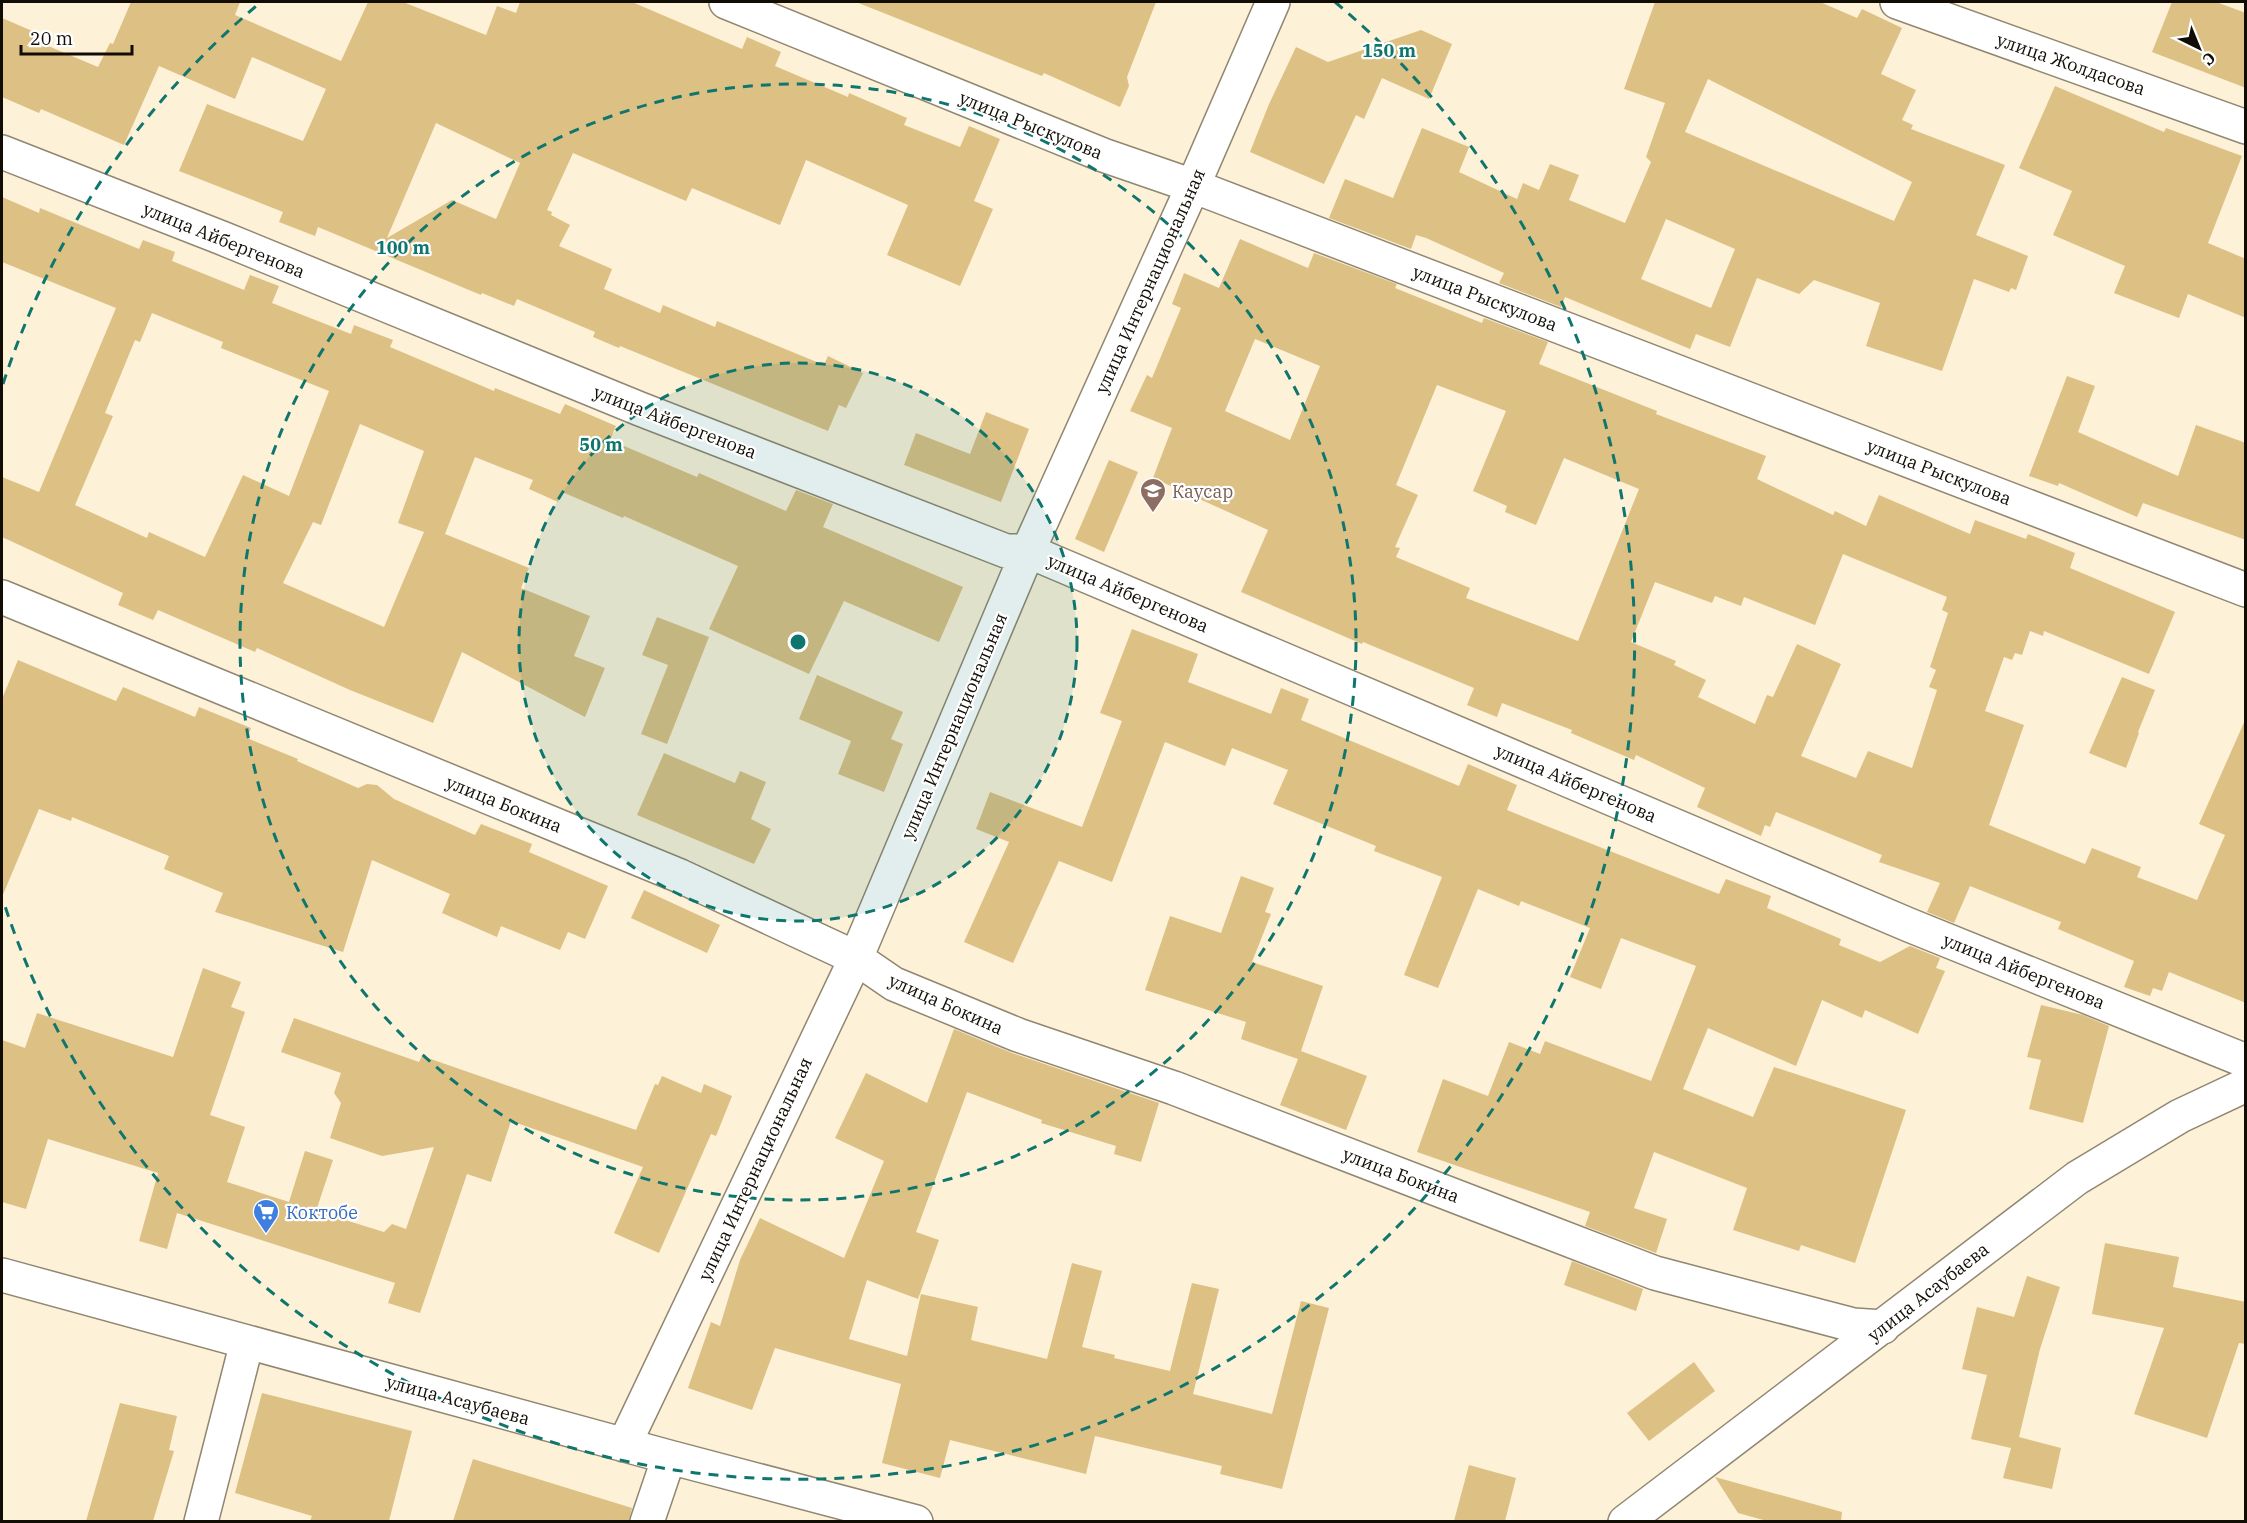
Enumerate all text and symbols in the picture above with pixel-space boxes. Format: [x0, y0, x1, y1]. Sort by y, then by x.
scale bar [21, 18, 132, 56]
north arrow [2169, 18, 2229, 78]
text: 20 m [30, 27, 73, 50]
street label: улица Жолдасова [1994, 28, 2149, 100]
text: 150 m [1362, 39, 1417, 62]
text: С [2199, 48, 2220, 70]
street label: улица Рыскулова [956, 86, 1106, 164]
street label: улица Интернациональная [1090, 165, 1210, 397]
street label: улица Айбергенова [140, 197, 309, 283]
text: 100 m [376, 236, 431, 259]
street label: улица Рыскулова [1409, 260, 1561, 336]
street label: улица Айбергенова [590, 380, 760, 464]
text: 50 m [579, 433, 623, 456]
street label: улица Рыскулова [1863, 434, 2015, 510]
school or university icon: Каусар [1138, 476, 1168, 514]
place label: Каусар [1172, 480, 1233, 503]
street label: улица Айбергенова [1044, 549, 1212, 637]
street label: улица Интернациональная [896, 609, 1012, 843]
centre of rings [788, 632, 808, 652]
street label: улица Айбергенова [1492, 739, 1660, 827]
street label: улица Бокина [443, 770, 565, 838]
street label: улица Айбергенова [1940, 928, 2109, 1014]
street label: улица Бокина [885, 968, 1007, 1040]
street label: улица Интернациональная [693, 1054, 817, 1284]
street label: улица Бокина [1340, 1142, 1463, 1208]
supermarket icon: Коктобе [251, 1197, 281, 1235]
place label: Коктобе [286, 1201, 358, 1224]
street label: улица Асаубаева [1863, 1237, 1993, 1347]
street label: улица Асаубаева [384, 1370, 532, 1430]

